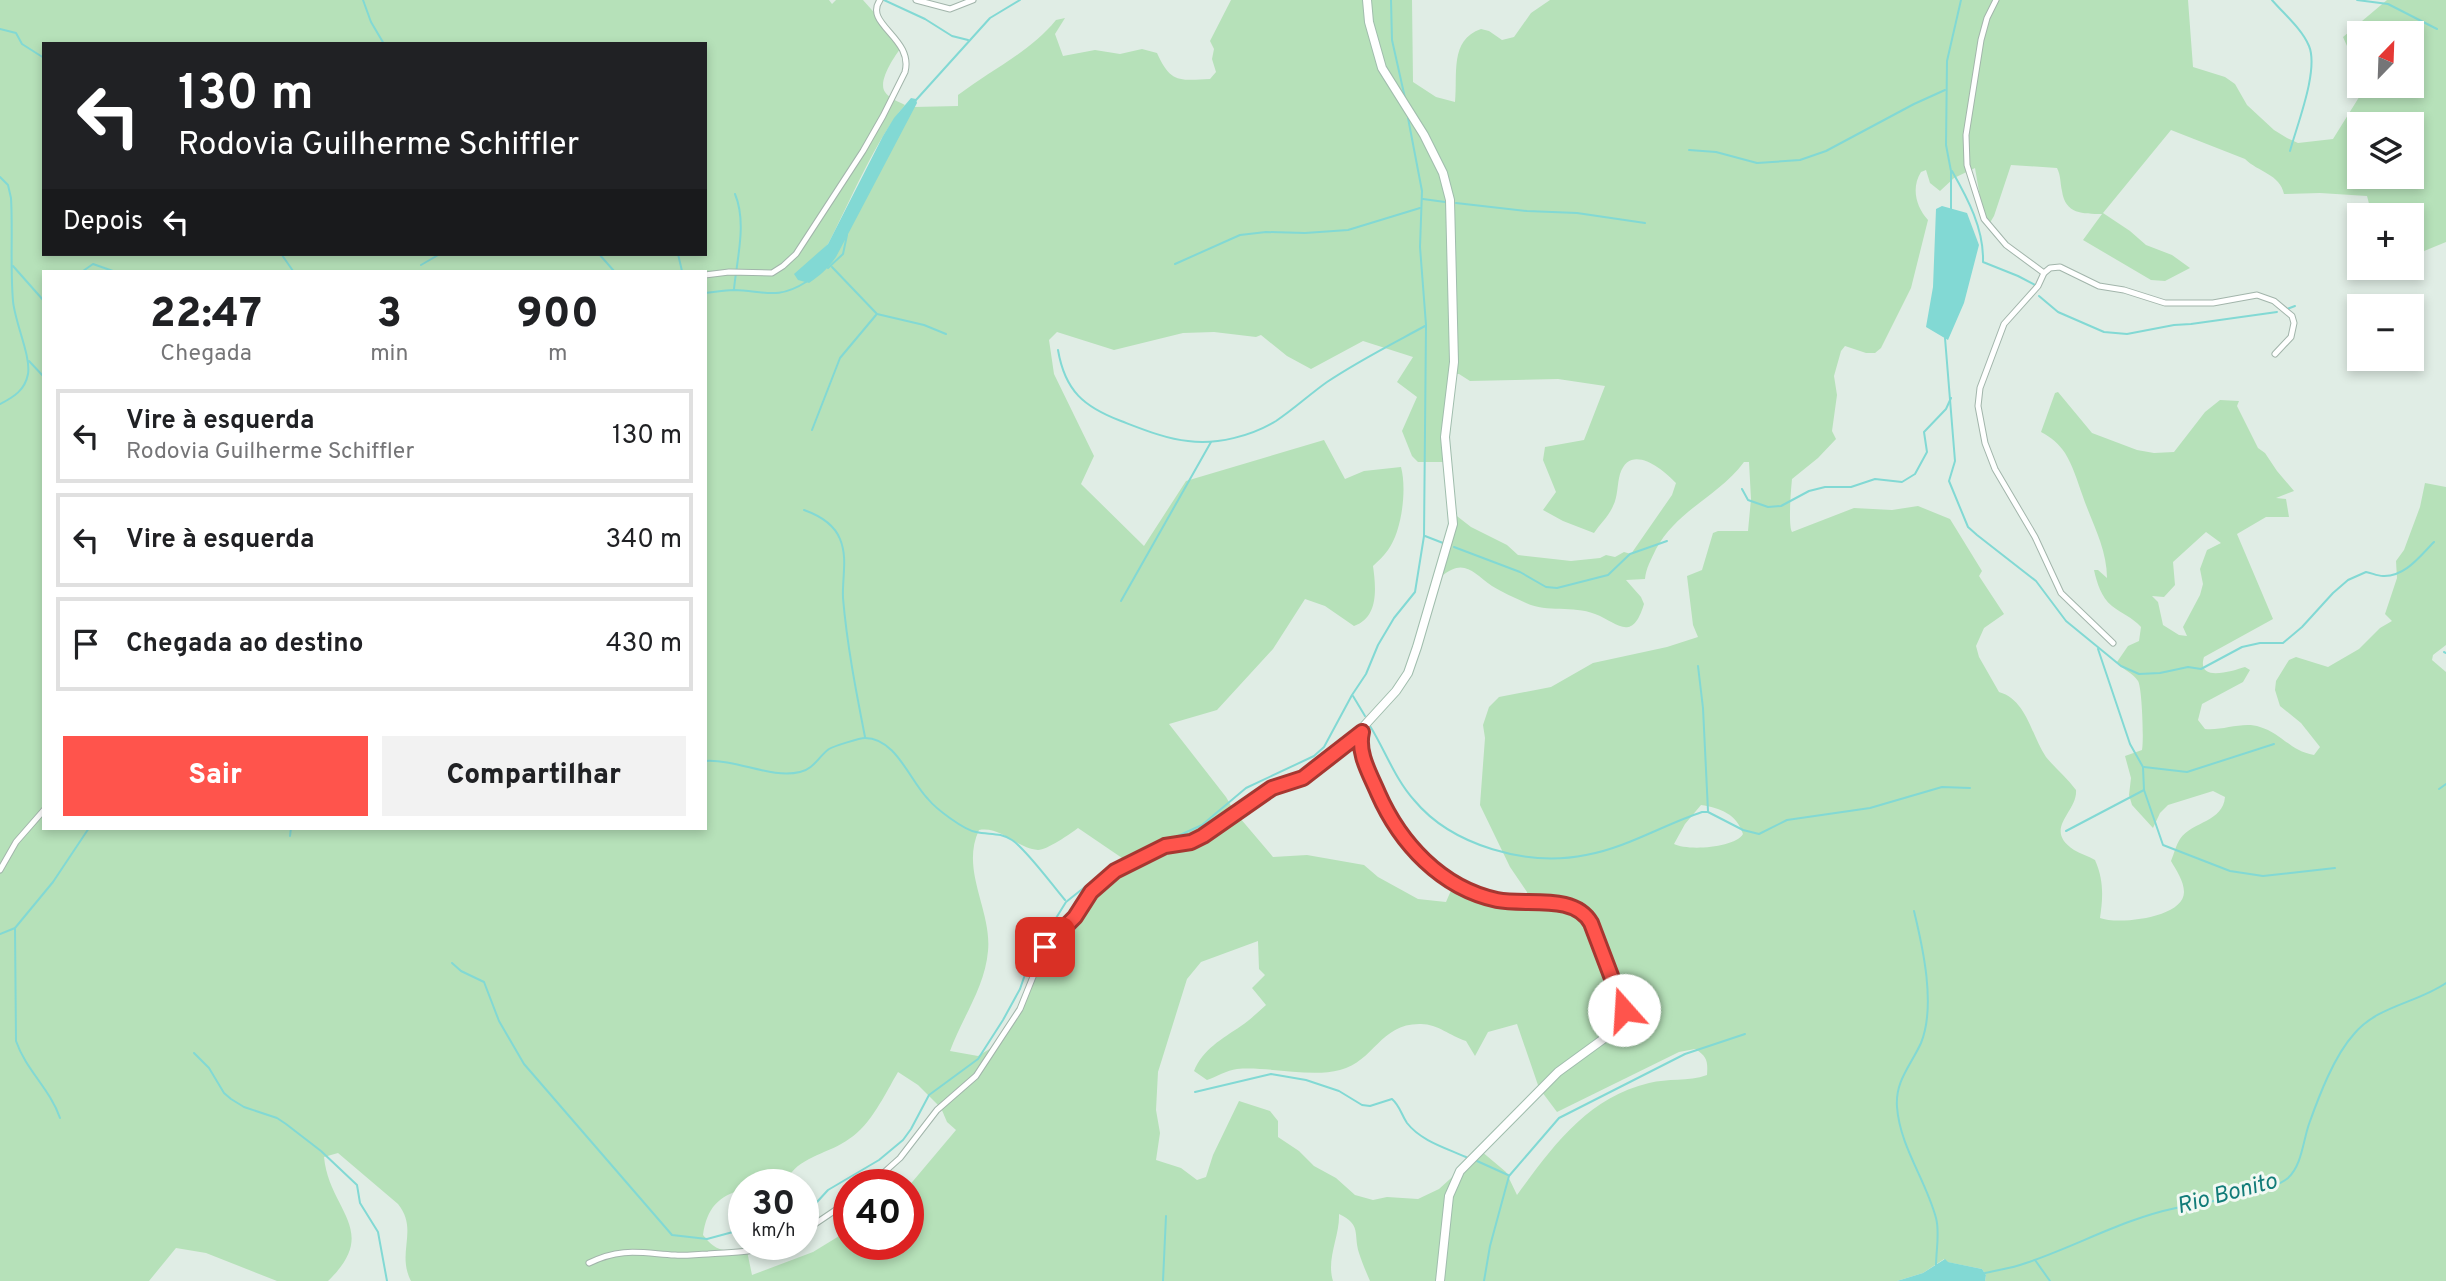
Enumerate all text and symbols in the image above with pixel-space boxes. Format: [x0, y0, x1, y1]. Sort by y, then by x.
north arrow [2347, 21, 2424, 98]
map controls [2347, 21, 2424, 371]
text: 130 m [178, 65, 314, 127]
icon: left [63, 70, 154, 161]
button: layers [2347, 112, 2424, 189]
text: Rodovia Guilherme Schiffler [178, 126, 579, 166]
icon: left [157, 203, 195, 241]
button: + [2347, 203, 2424, 280]
text: Depois [63, 206, 143, 239]
text: 22:47 [150, 289, 262, 342]
text: 3 [377, 289, 402, 342]
text: 900 [517, 289, 599, 342]
button: − [2347, 294, 2424, 371]
text: Chegada [160, 340, 252, 369]
text: min [370, 340, 408, 369]
text: m [548, 340, 567, 369]
text: Vire à esquerda [126, 405, 314, 438]
icon: left [67, 417, 105, 455]
text: 130 m [612, 420, 682, 453]
text: Rodovia Guilherme Schiffler [126, 438, 414, 467]
icon: left [67, 521, 105, 559]
text: Vire à esquerda [126, 524, 314, 557]
text: 340 m [605, 524, 682, 557]
icon: arrive [67, 625, 105, 663]
text: Chegada ao destino [126, 628, 363, 661]
text: 430 m [606, 628, 682, 661]
button: Sair [63, 736, 368, 816]
button: Compartilhar [382, 736, 686, 816]
pin [1015, 917, 1075, 977]
icon: arrive [1026, 928, 1064, 966]
position arrow [1587, 973, 1661, 1047]
water label: Rio Bonito [2174, 1168, 2281, 1222]
speed limit sign: 40 [833, 1169, 924, 1260]
text: 30 [752, 1183, 795, 1227]
text: km/h [752, 1220, 795, 1243]

